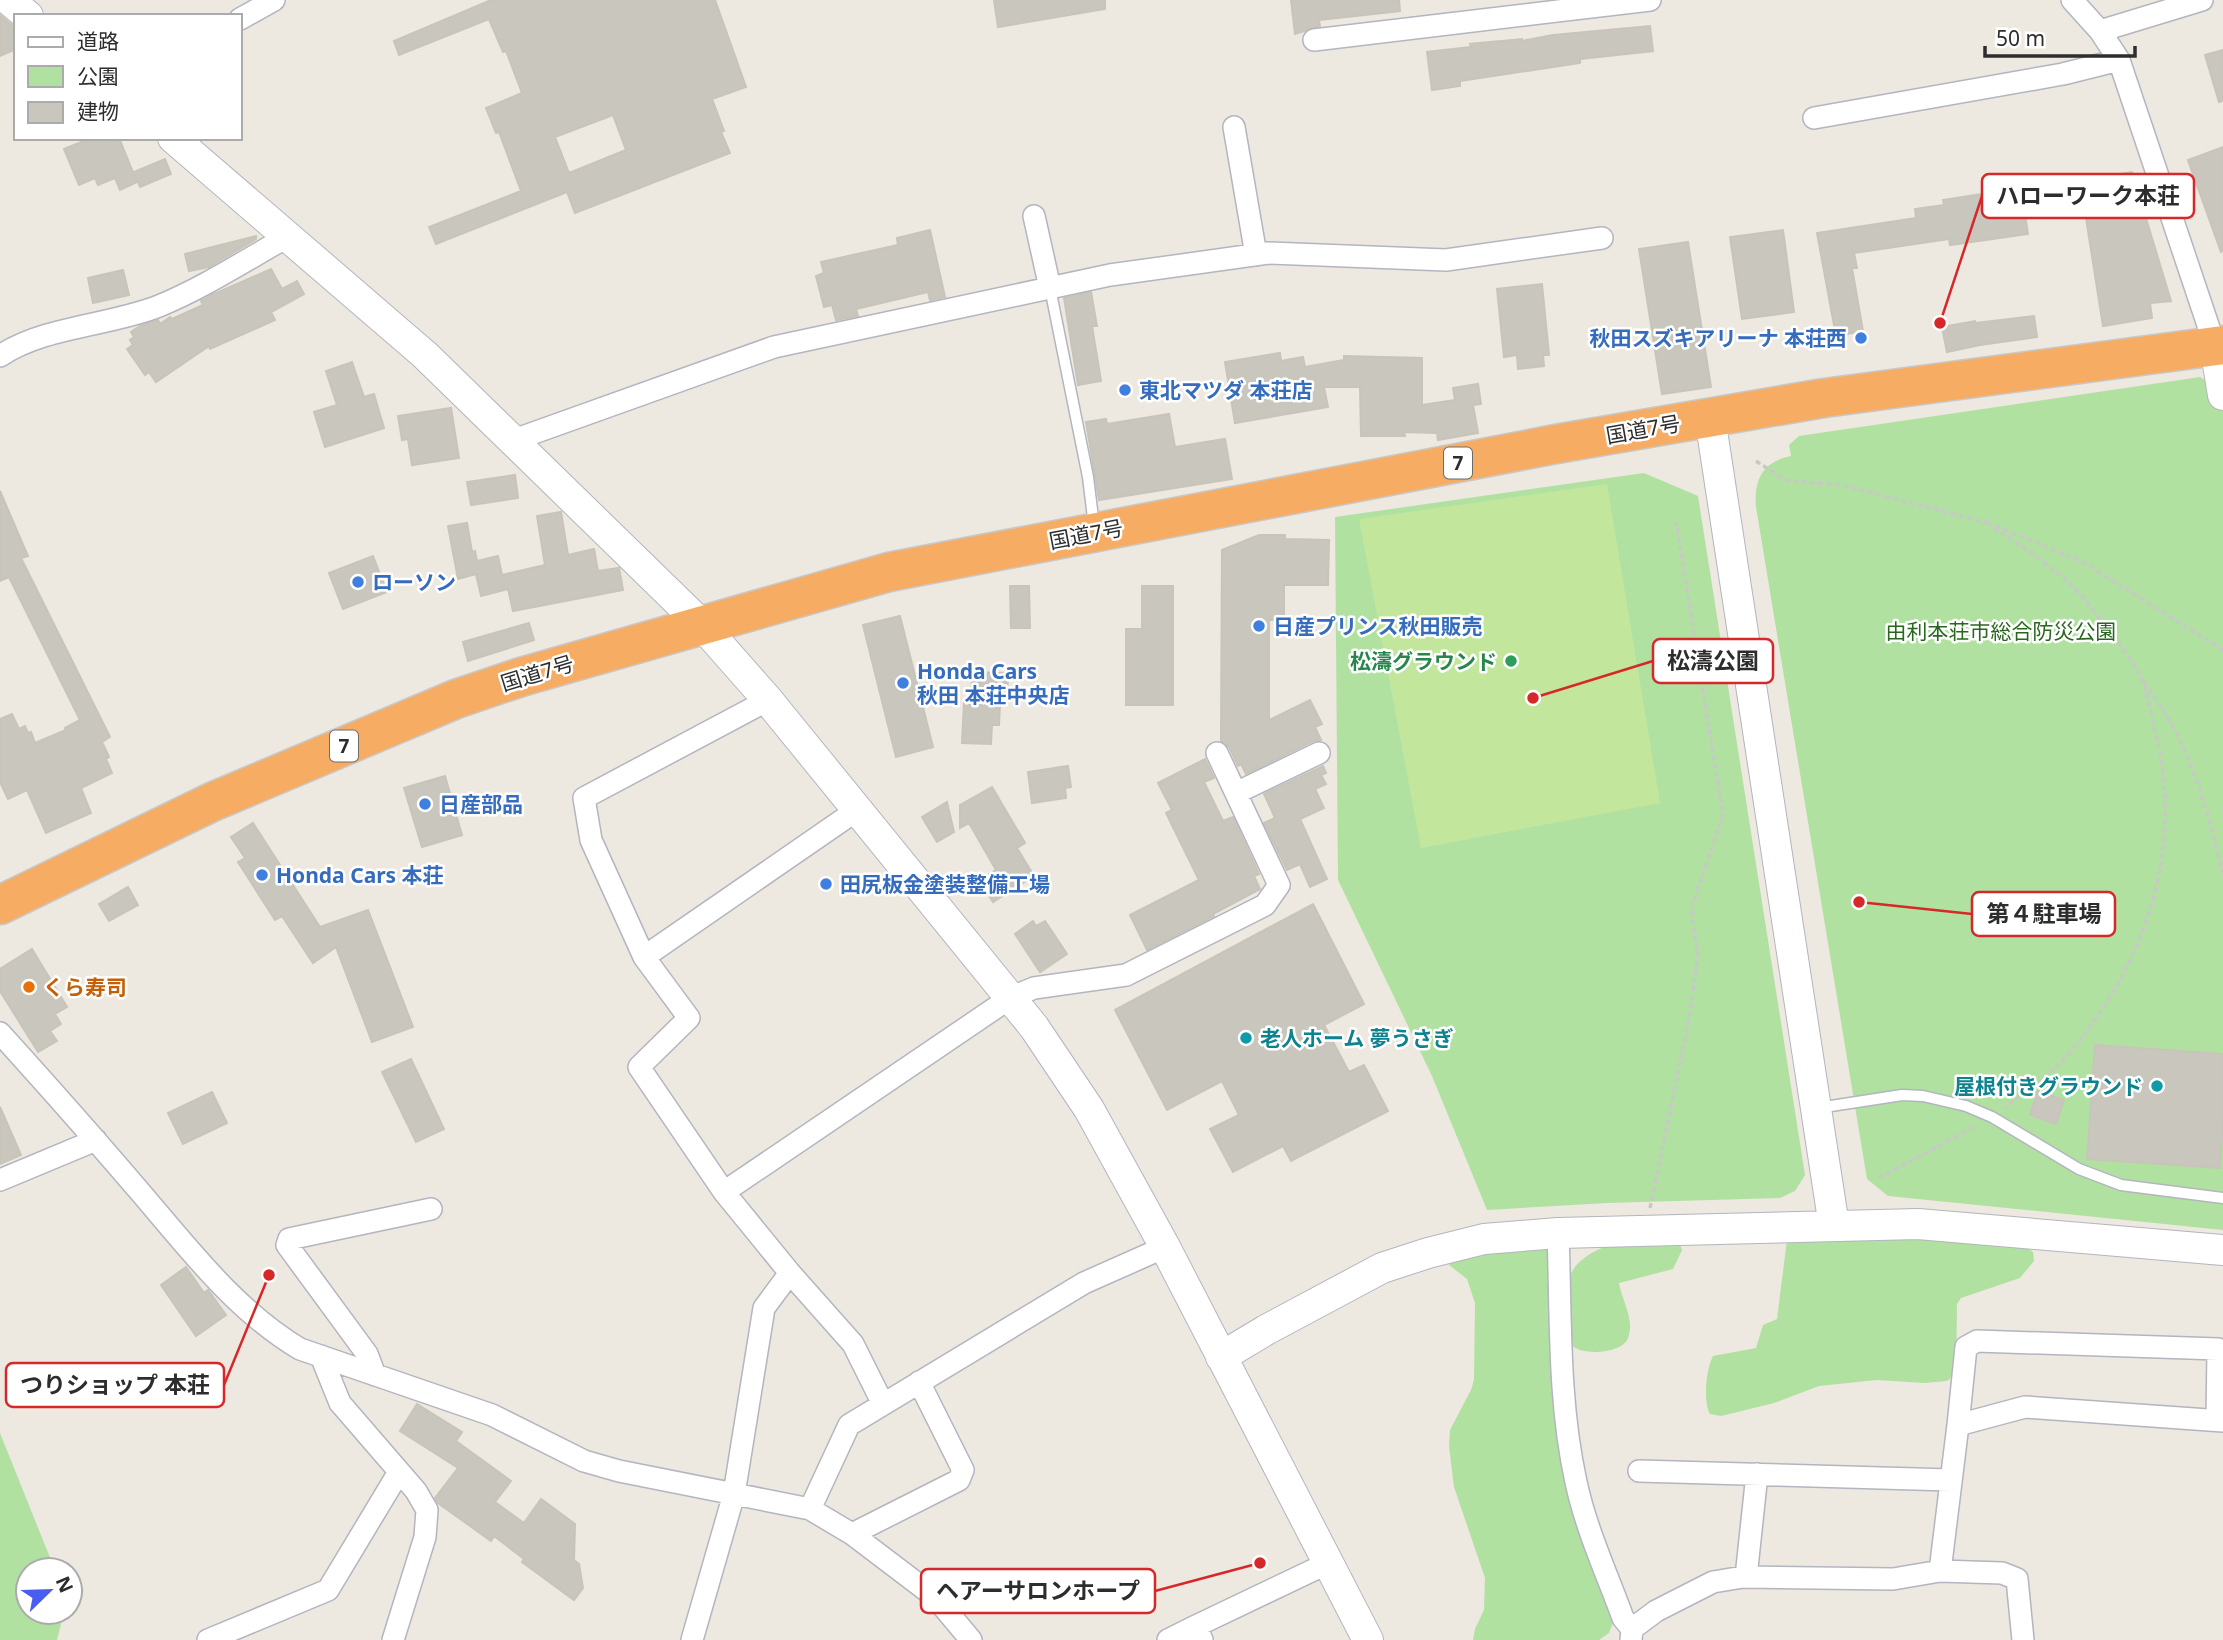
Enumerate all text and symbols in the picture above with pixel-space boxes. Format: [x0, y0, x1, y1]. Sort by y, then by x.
legend [14, 14, 242, 140]
scale bar [1985, 14, 2136, 58]
text: 50 m [1996, 24, 2045, 52]
text: 道路 [77, 27, 119, 55]
text: 公園 [77, 62, 119, 90]
text: 建物 [77, 97, 119, 125]
callout: ハローワーク本荘 [1982, 174, 2194, 218]
text: ハローワーク本荘 [1996, 179, 2180, 211]
place label: 秋田スズキアリーナ 本荘西 [1590, 324, 1847, 352]
marker: 秋田スズキアリーナ 本荘西 [1853, 330, 1869, 346]
place label: 東北マツダ 本荘店 [1139, 376, 1312, 404]
marker: 東北マツダ 本荘店 [1117, 382, 1133, 398]
street label: 国道7号 [1604, 409, 1682, 449]
road number: 7 [1444, 447, 1472, 478]
street label: 国道7号 [1047, 513, 1125, 555]
place label: ローソン [372, 568, 456, 596]
marker: ローソン [350, 574, 366, 590]
place label: 日産プリンス秋田販売 [1273, 612, 1483, 640]
park label: 由利本荘市総合防災公園 [1886, 617, 2117, 645]
marker: 日産プリンス秋田販売 [1251, 618, 1267, 634]
callout: 松濤公園 [1653, 639, 1773, 683]
text: 松濤公園 [1667, 644, 1759, 676]
place label: 松濤グラウンド [1350, 647, 1497, 675]
street label: 国道7号 [497, 649, 577, 697]
marker: 松濤グラウンド [1503, 653, 1519, 669]
place label: Honda Cars 秋田 本荘中央店 [917, 657, 1069, 709]
marker: Honda Cars 秋田 本荘中央店 [895, 675, 911, 691]
road number: 7 [330, 730, 358, 762]
place label: 日産部品 [439, 790, 523, 818]
marker: 日産部品 [417, 796, 433, 812]
place label: Honda Cars 本荘 [276, 861, 444, 889]
marker: Honda Cars 本荘 [254, 867, 270, 883]
place label: 田尻板金塗装整備工場 [840, 870, 1050, 898]
marker: 田尻板金塗装整備工場 [818, 876, 834, 892]
callout: 第４駐車場 [1972, 892, 2115, 936]
text: 第４駐車場 [1987, 897, 2102, 929]
place label: くら寿司 [43, 973, 127, 1001]
marker: くら寿司 [21, 979, 37, 995]
place label: 老人ホーム 夢うさぎ [1260, 1024, 1454, 1052]
marker: 老人ホーム 夢うさぎ [1238, 1030, 1254, 1046]
place label: 屋根付きグラウンド [1954, 1072, 2143, 1100]
marker: 屋根付きグラウンド [2149, 1078, 2165, 1094]
callout: つりショップ 本荘 [6, 1363, 224, 1407]
text: つりショップ 本荘 [20, 1368, 210, 1400]
north arrow [14, 1556, 84, 1626]
callout: ヘアーサロンホープ [921, 1569, 1155, 1613]
text: N [50, 1572, 80, 1597]
text: ヘアーサロンホープ [936, 1574, 1140, 1606]

